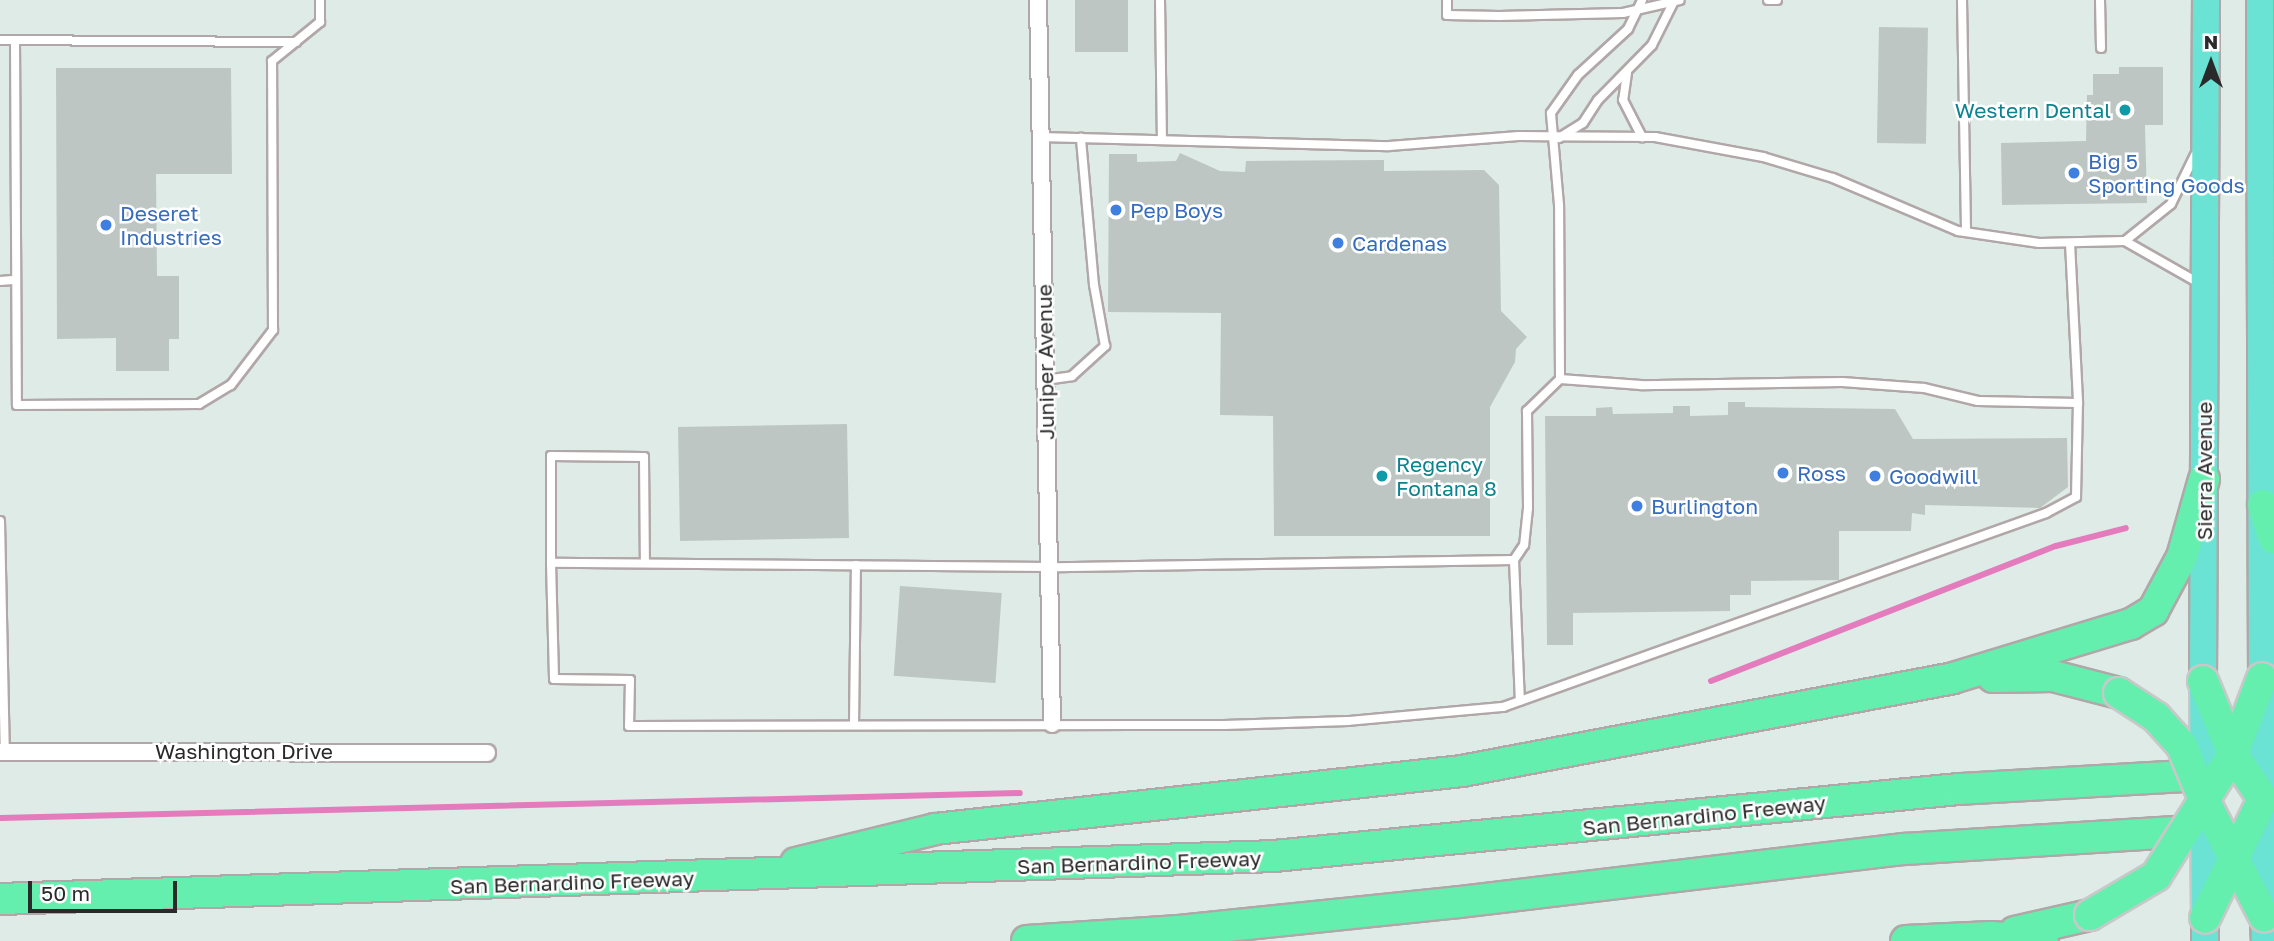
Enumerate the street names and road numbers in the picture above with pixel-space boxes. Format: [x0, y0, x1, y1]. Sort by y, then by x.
street label: Juniper Avenue [1031, 284, 1059, 440]
street label: Sierra Avenue [2191, 402, 2217, 540]
street label: Washington Drive [155, 738, 333, 764]
street label: San Bernardino Freeway [1581, 790, 1827, 840]
street label: San Bernardino Freeway [1016, 845, 1262, 879]
street label: San Bernardino Freeway [449, 865, 695, 899]

